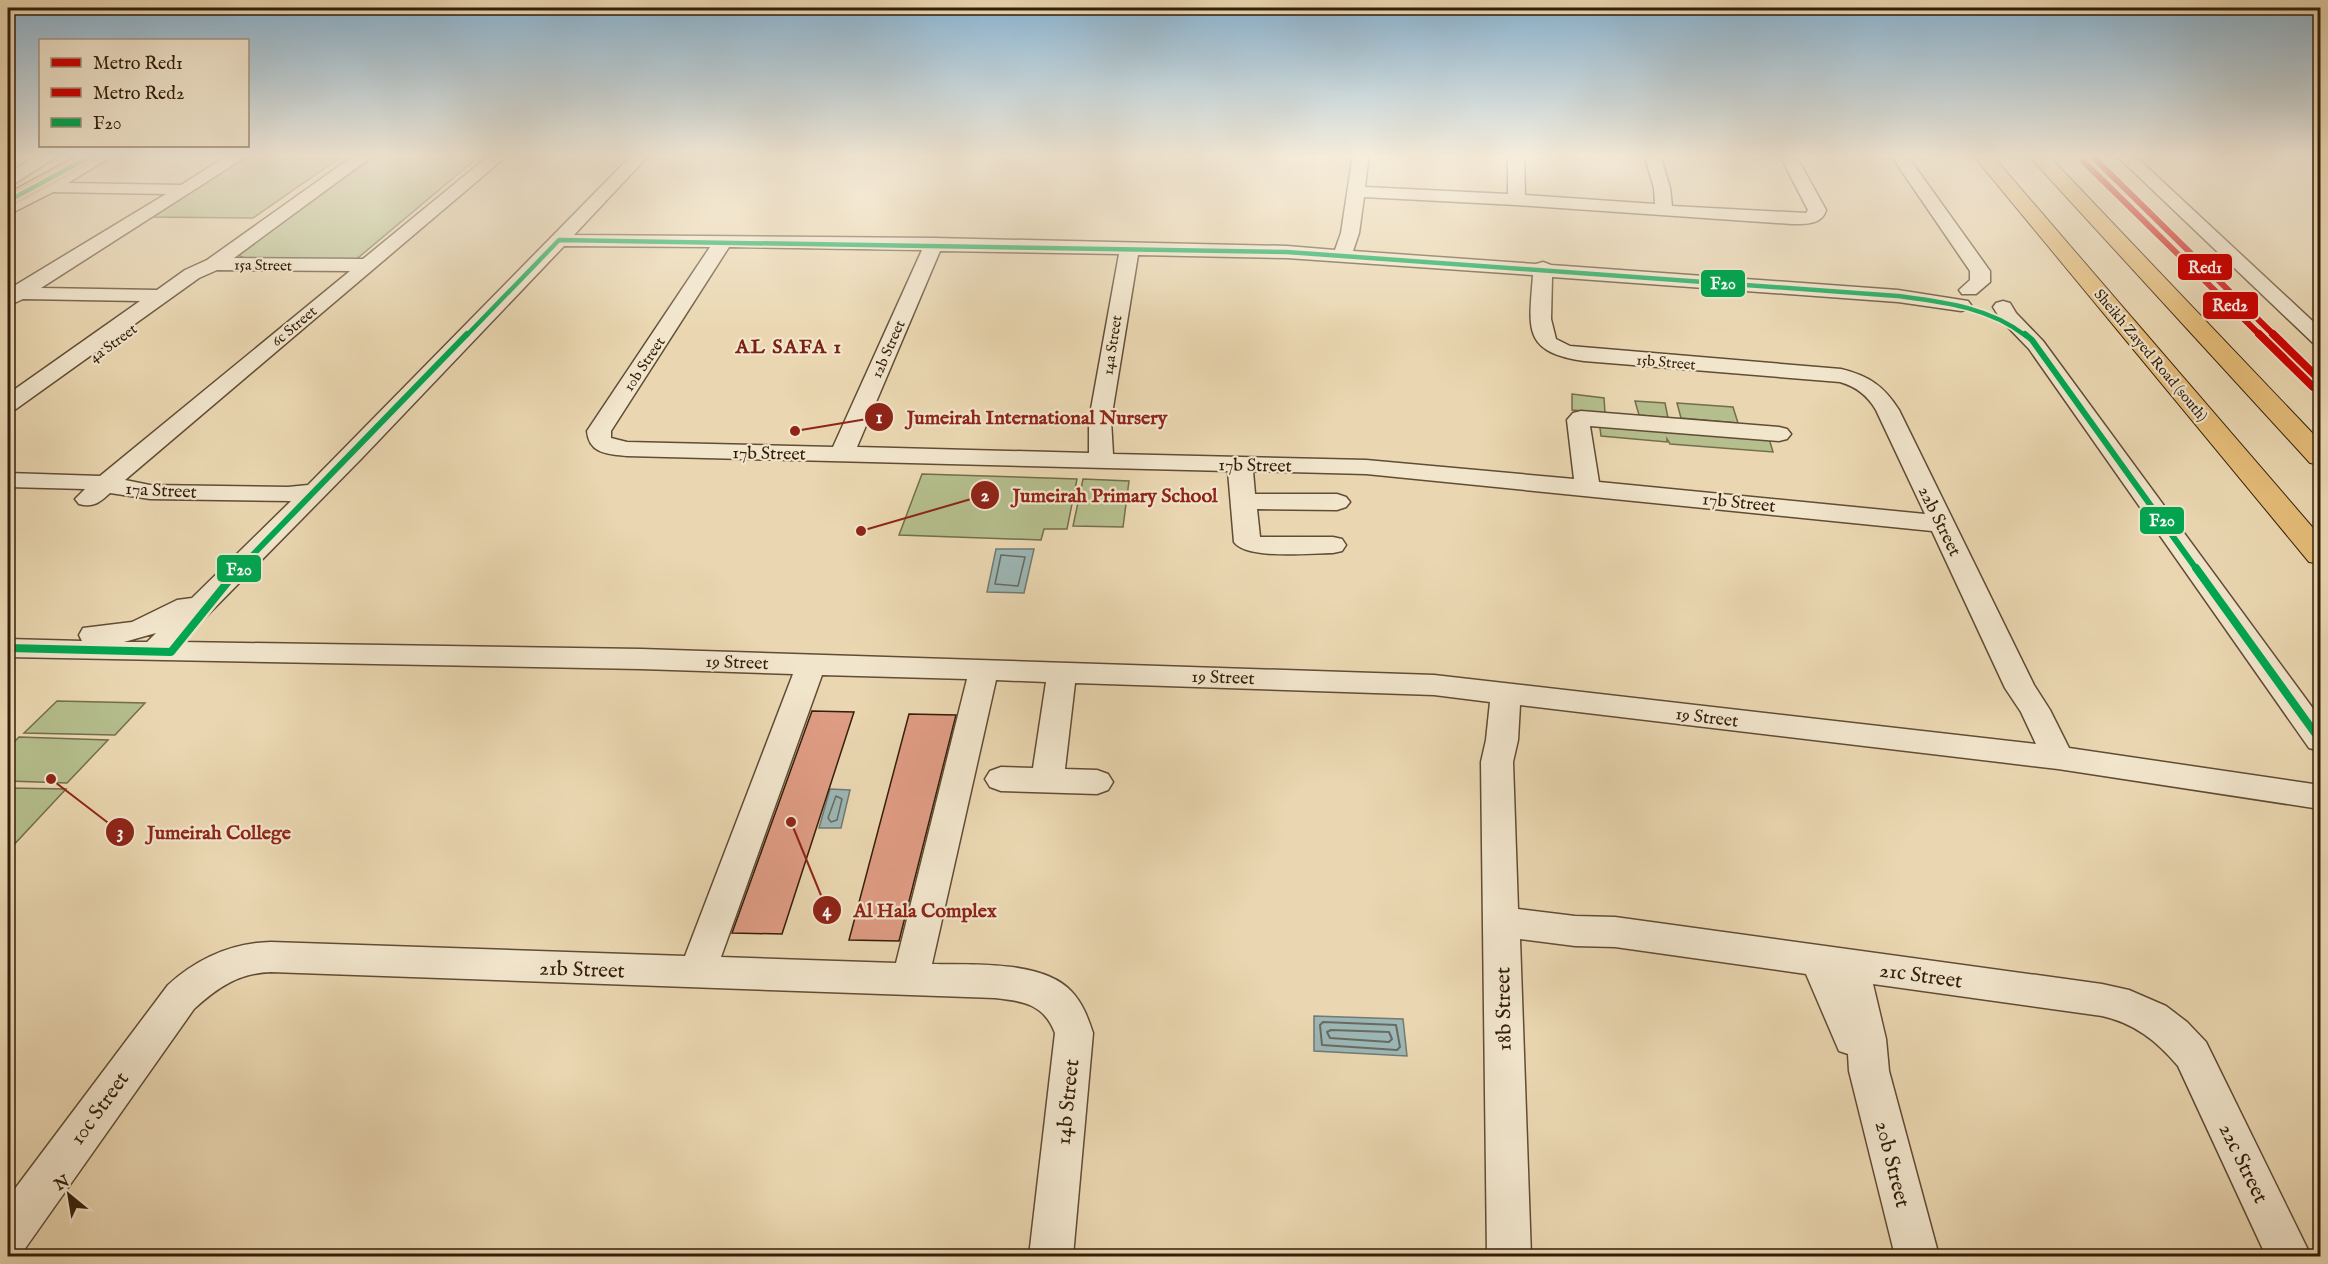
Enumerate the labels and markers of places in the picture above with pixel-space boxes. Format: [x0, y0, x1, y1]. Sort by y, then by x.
callout: Jumeirah International Nursery [864, 398, 1179, 436]
callout: Jumeirah Primary School [970, 476, 1229, 514]
callout: Jumeirah College [105, 813, 303, 851]
callout: Al Hala Complex [812, 891, 1009, 929]

